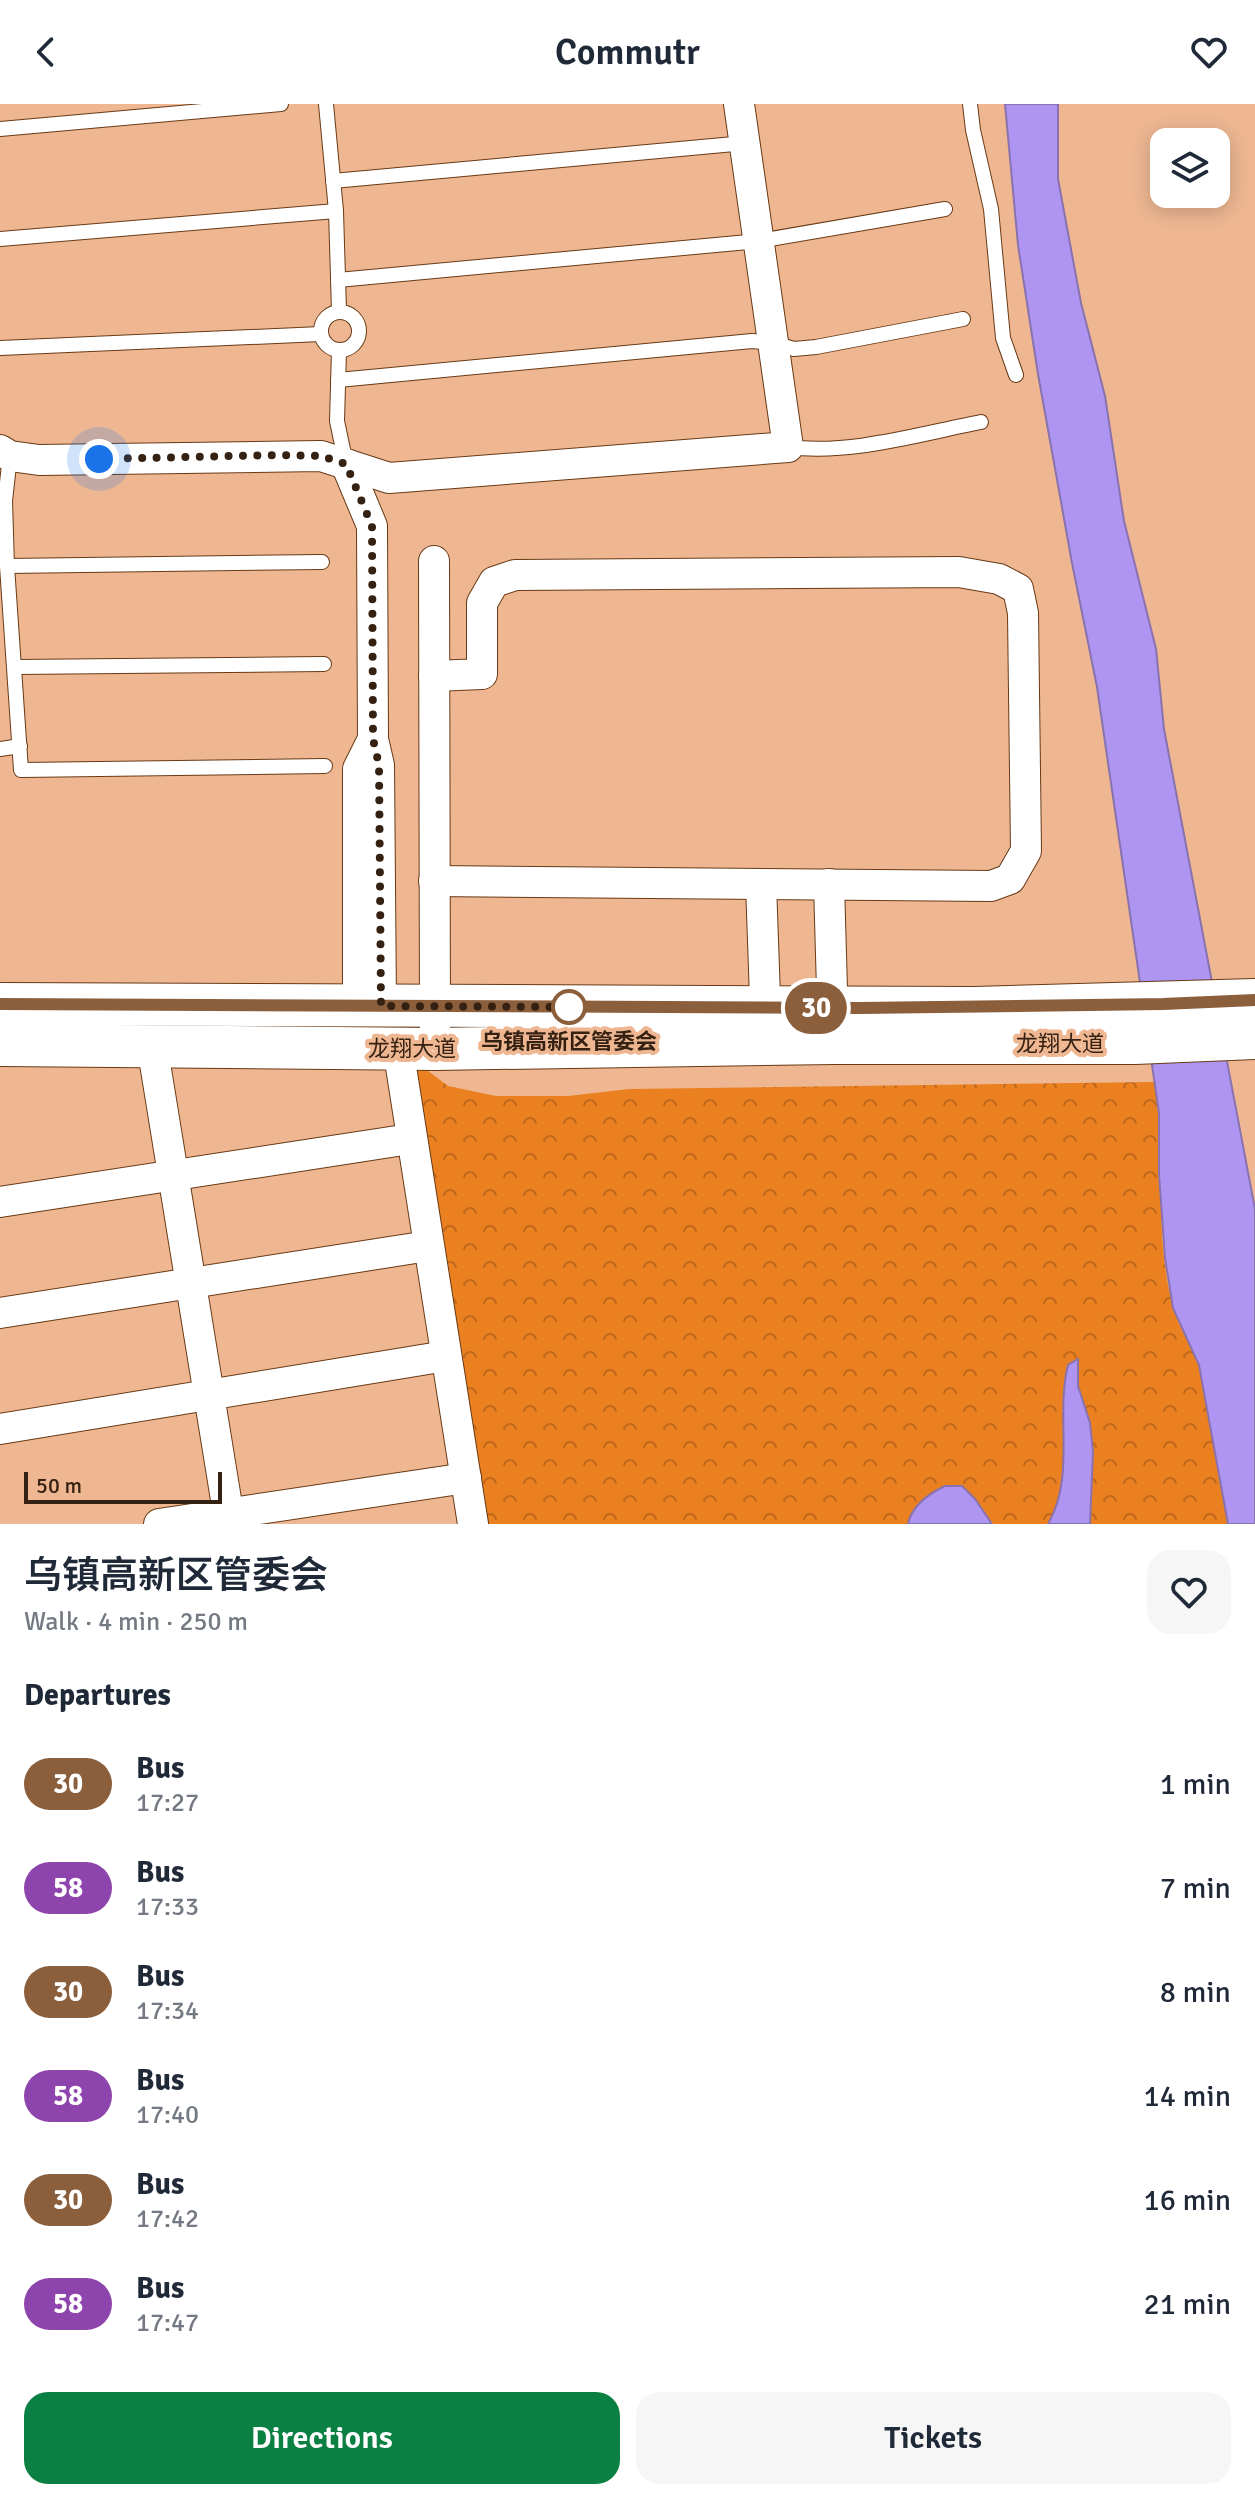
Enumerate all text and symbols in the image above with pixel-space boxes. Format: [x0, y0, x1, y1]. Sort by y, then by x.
icon: back [24, 30, 68, 74]
text: Commutr [555, 30, 700, 75]
icon: heart [1187, 30, 1231, 74]
map controls [1150, 128, 1230, 208]
button: layers [1150, 128, 1230, 208]
your location [79, 439, 119, 479]
line badge: 30 [780, 982, 852, 1034]
marker: 乌镇高新区管委会 [552, 990, 586, 1024]
text: 30 [801, 991, 831, 1025]
place label: 乌镇高新区管委会 [481, 1028, 657, 1055]
street label: 龙翔大道 [1016, 1030, 1104, 1057]
street label: 龙翔大道 [368, 1035, 456, 1062]
scale bar [24, 1468, 222, 1504]
text: 50 m [36, 1472, 82, 1499]
button: heart [1147, 1550, 1231, 1634]
text: 乌镇高新区管委会 [24, 1552, 328, 1599]
text: Walk · 4 min · 250 m [24, 1606, 248, 1638]
text: Departures [24, 1677, 171, 1714]
text: Bus [136, 1750, 184, 1787]
text: 1 min [1160, 1766, 1231, 1803]
text: 30 [53, 1767, 83, 1801]
text: 17:27 [136, 1787, 199, 1819]
text: Bus [136, 1854, 184, 1891]
text: 7 min [1160, 1870, 1231, 1907]
text: 58 [53, 1871, 83, 1905]
text: 17:33 [136, 1891, 199, 1923]
text: Bus [136, 1958, 184, 1995]
text: 8 min [1160, 1974, 1231, 2011]
text: 30 [53, 1975, 83, 2009]
text: 17:34 [136, 1995, 199, 2027]
text: Bus [136, 2062, 184, 2099]
text: 14 min [1144, 2078, 1231, 2115]
text: 58 [53, 2079, 83, 2113]
text: 17:40 [136, 2099, 199, 2131]
text: Bus [136, 2166, 184, 2203]
text: 16 min [1144, 2182, 1231, 2219]
text: 30 [53, 2183, 83, 2217]
text: 17:42 [136, 2203, 199, 2235]
text: Bus [136, 2270, 184, 2307]
text: 21 min [1144, 2286, 1231, 2323]
text: 58 [53, 2287, 83, 2321]
text: 17:47 [136, 2307, 199, 2339]
button: Directions [24, 2392, 620, 2484]
button: Tickets [636, 2392, 1231, 2484]

